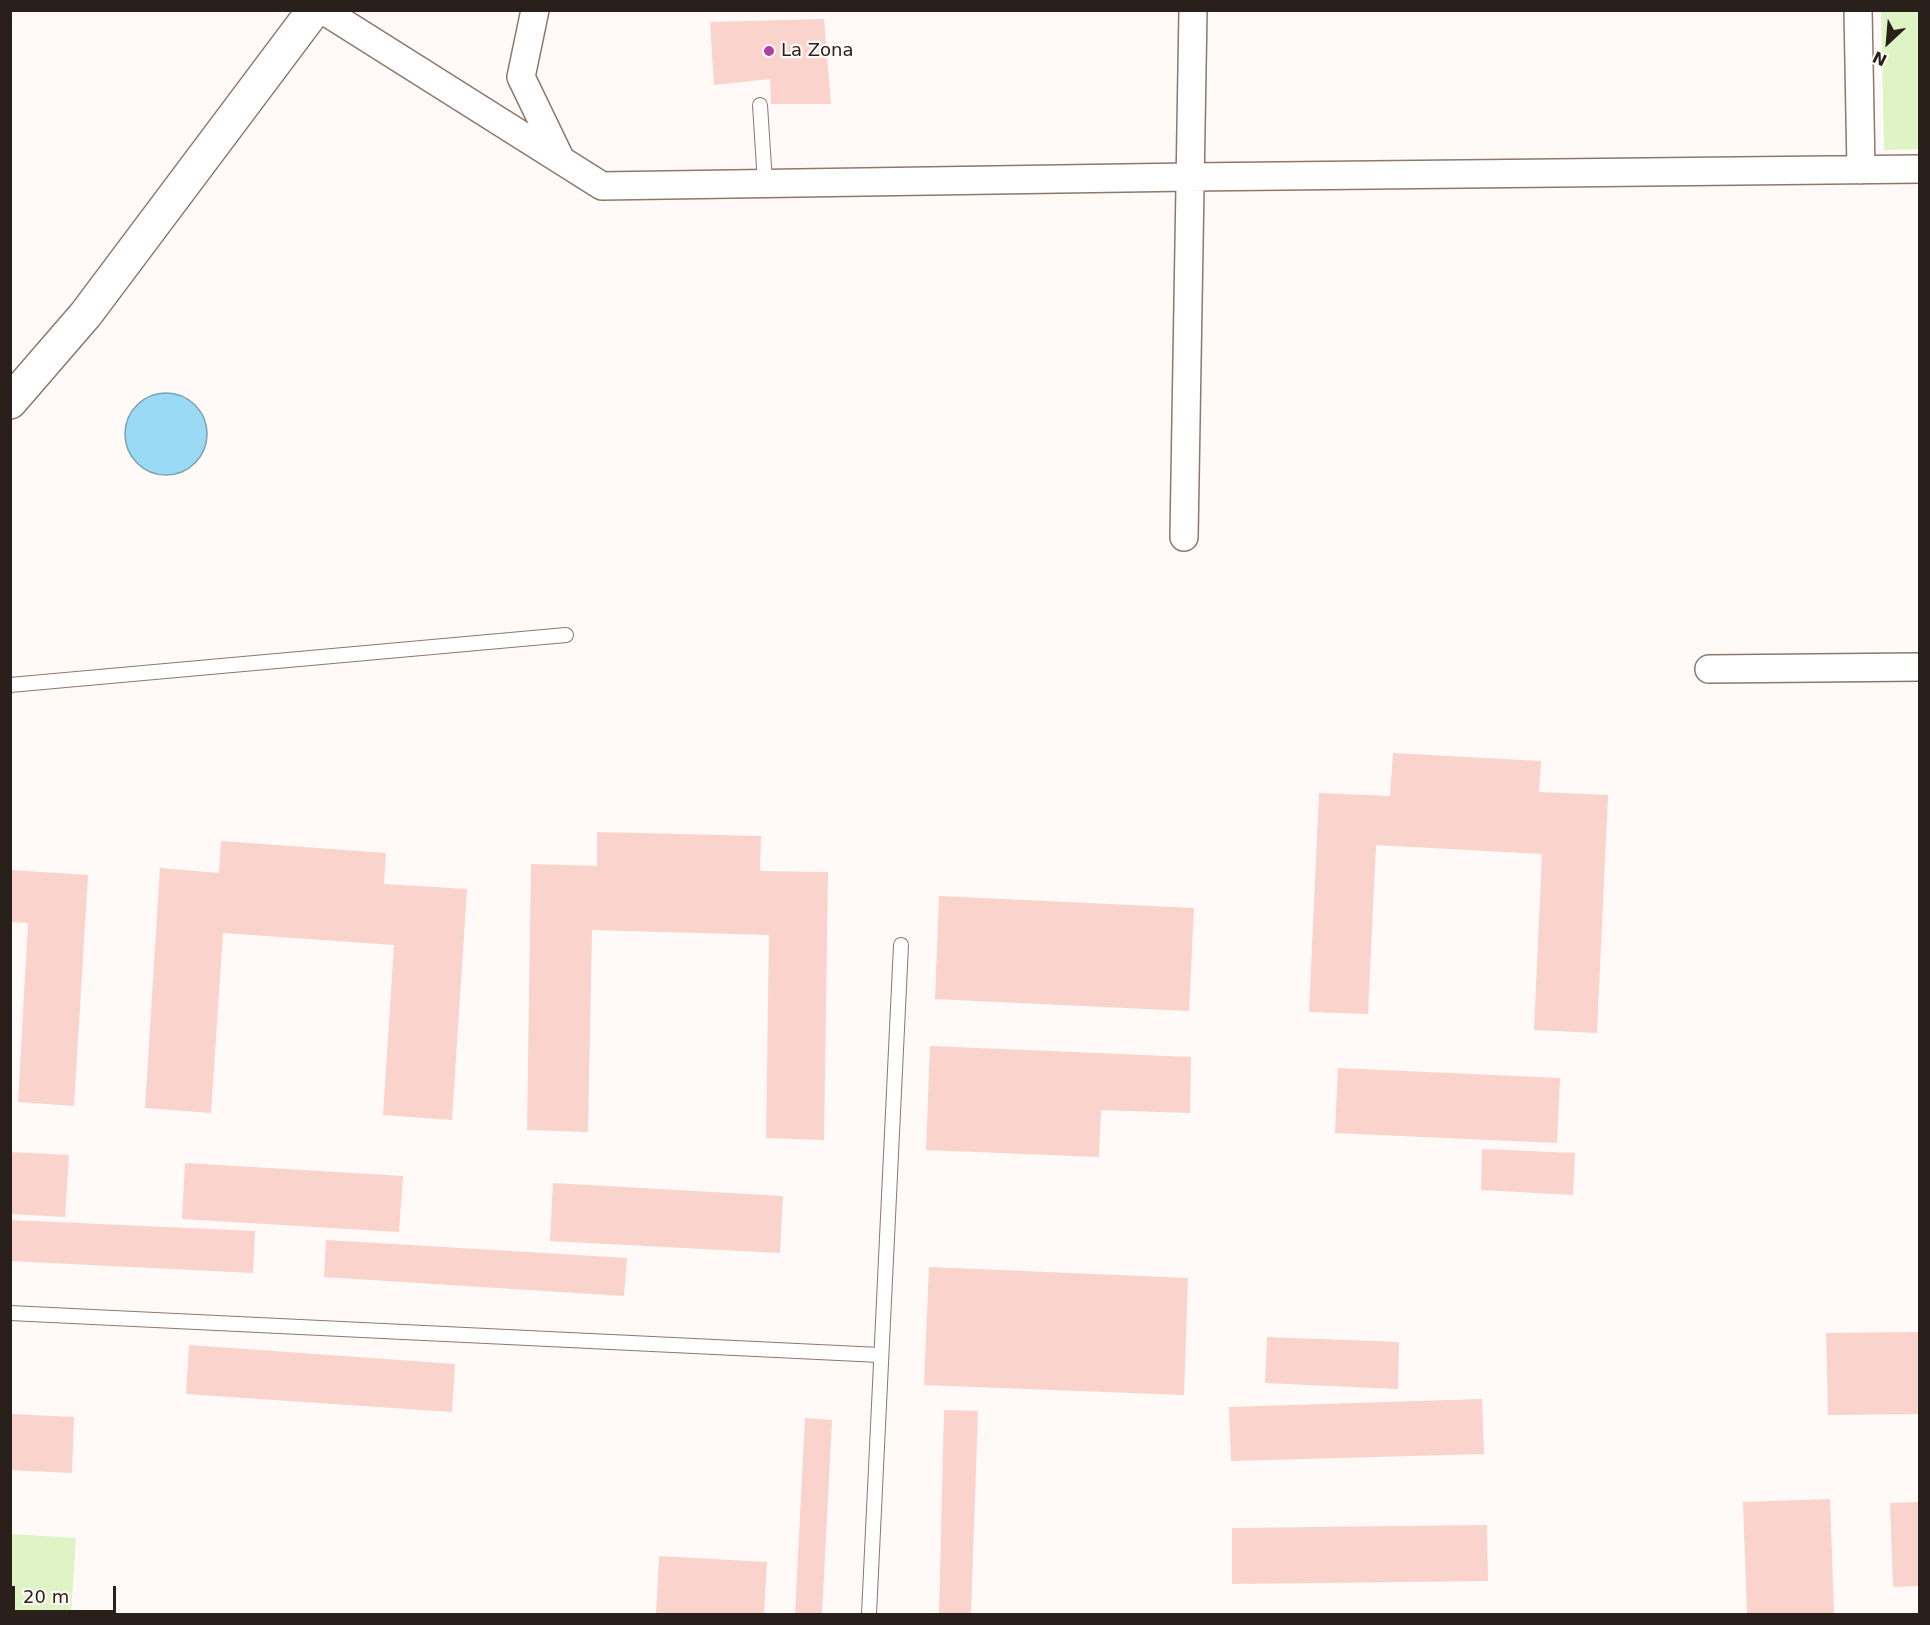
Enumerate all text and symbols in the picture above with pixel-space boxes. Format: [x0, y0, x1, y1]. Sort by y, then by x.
north arrow [1858, 12, 1918, 72]
place label: La Zona [781, 40, 854, 62]
marker: La Zona [762, 44, 776, 58]
text: N [1870, 47, 1890, 70]
scale bar [15, 1574, 118, 1612]
text: 20 m [23, 1586, 69, 1607]

